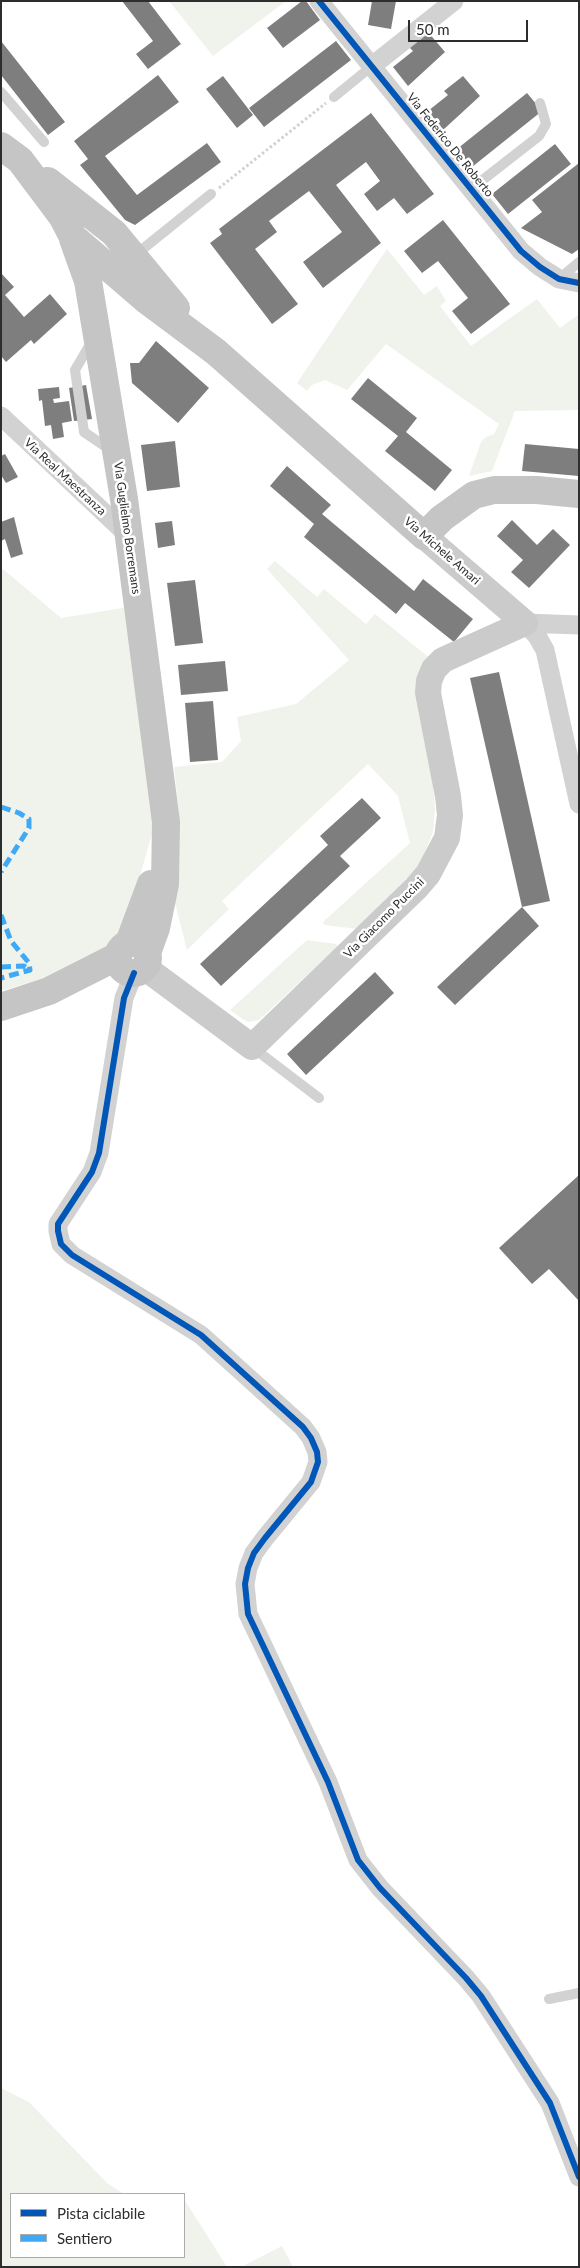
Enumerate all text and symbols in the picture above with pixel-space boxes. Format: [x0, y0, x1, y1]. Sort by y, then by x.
scale bar [410, 10, 530, 42]
text: 50 m [416, 20, 450, 38]
street label: Via Federico De Roberto [404, 90, 496, 200]
street label: Via Real Maestranza [21, 435, 109, 519]
street label: Via Guglielmo Borremans [111, 461, 143, 595]
street label: Via Michele Amari [401, 514, 483, 588]
street label: Via Giacomo Puccini [341, 875, 427, 961]
legend [10, 2193, 185, 2258]
text: Pista ciclabile [57, 2204, 145, 2222]
text: Sentiero [57, 2229, 112, 2247]

